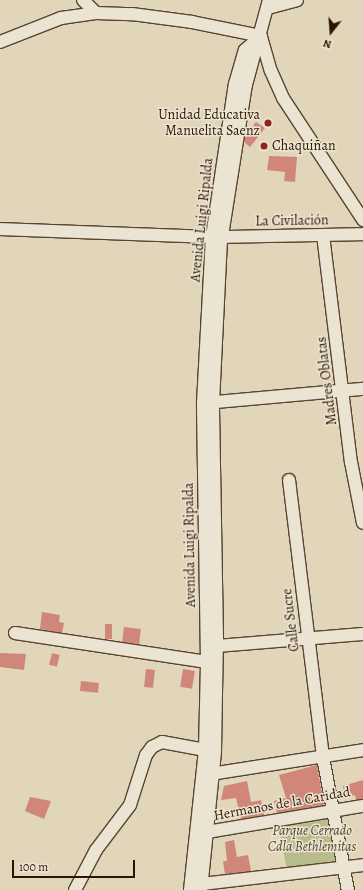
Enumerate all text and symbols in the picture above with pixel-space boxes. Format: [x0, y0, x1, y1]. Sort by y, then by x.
north arrow [311, 12, 351, 52]
text: N [321, 36, 333, 52]
place label: Unidad Educativa Manuelita Saenz [158, 107, 260, 140]
marker: Unidad Educativa Manuelita Saenz [263, 118, 273, 128]
place label: Chaquiñan [272, 138, 336, 154]
marker: Chaquiñan [259, 141, 269, 151]
street label: Avenida Luigi Ripalda [187, 157, 217, 283]
street label: La Civilación [255, 212, 329, 230]
street label: Madres Oblatas [313, 336, 341, 426]
street label: Avenida Luigi Ripalda [181, 483, 199, 607]
street label: Calle Sucre [279, 587, 303, 653]
street label: Hermanos de la Caridad [212, 784, 352, 824]
park label: Parque Cerrado Cdla Bethlemitas [268, 823, 356, 856]
scale bar [14, 852, 137, 878]
text: 100 m [19, 859, 48, 875]

